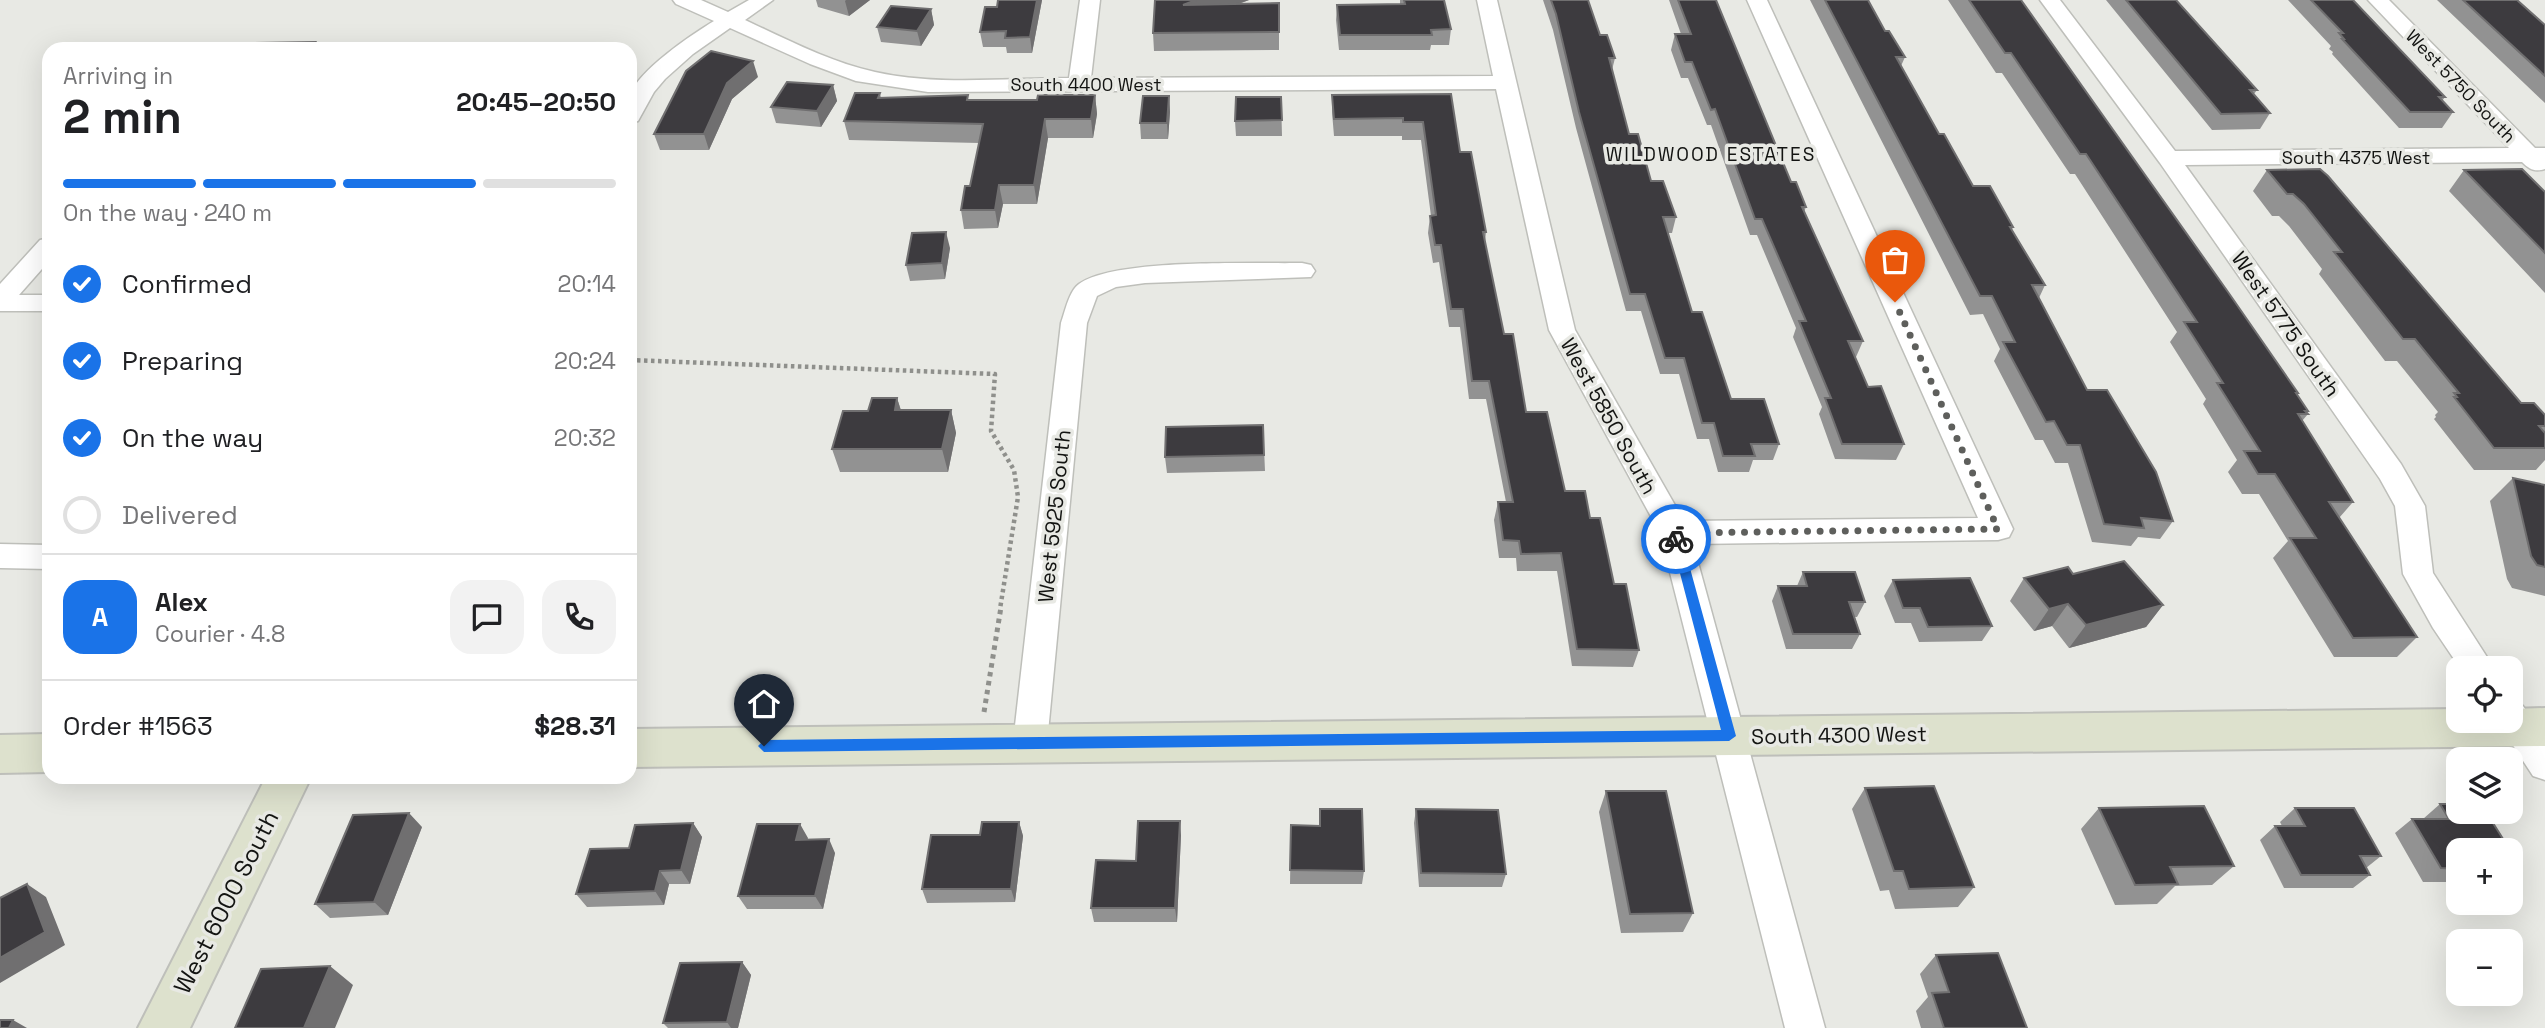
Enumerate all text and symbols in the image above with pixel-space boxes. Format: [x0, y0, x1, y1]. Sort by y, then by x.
street label: West 5750 South [2401, 25, 2521, 147]
text: Arriving in [63, 61, 173, 91]
street label: South 4400 West [1011, 73, 1161, 96]
text: 20:45–20:50 [456, 85, 616, 119]
text: 2 min [63, 88, 182, 146]
district label: WILDWOOD ESTATES [1606, 142, 1816, 167]
street label: South 4375 West [2282, 146, 2430, 169]
text: On the way · 240 m [63, 198, 272, 228]
pin [1865, 230, 1925, 302]
icon: bag [1876, 241, 1914, 279]
street label: West 5775 South [2226, 246, 2346, 402]
icon: check [63, 265, 101, 303]
text: Confirmed [122, 267, 252, 301]
text: 20:14 [558, 269, 616, 299]
street label: West 5850 South [1555, 333, 1663, 499]
icon: check [63, 342, 101, 380]
text: Preparing [122, 344, 243, 378]
text: 20:24 [554, 346, 616, 376]
icon: check [63, 419, 101, 457]
text: On the way [122, 421, 263, 455]
text: 20:32 [554, 423, 616, 453]
street label: West 5925 South [1031, 428, 1077, 604]
text: Delivered [122, 498, 238, 532]
courier [1641, 504, 1711, 574]
icon: bike [1657, 520, 1695, 558]
button: chat [450, 580, 524, 654]
button: phone [542, 580, 616, 654]
text: Alex [155, 585, 208, 619]
text: A [92, 600, 108, 634]
text: Courier · 4.8 [155, 619, 285, 649]
map controls [2446, 656, 2523, 1006]
button: locate [2446, 656, 2523, 733]
pin [734, 674, 794, 746]
icon: home [745, 685, 783, 723]
text: Order #1563 [63, 709, 213, 743]
text: $28.31 [534, 709, 616, 743]
street label: South 4300 West [1751, 720, 1927, 750]
button: layers [2446, 747, 2523, 824]
street label: West 6000 South [166, 805, 286, 999]
button: + [2446, 838, 2523, 915]
button: − [2446, 929, 2523, 1006]

